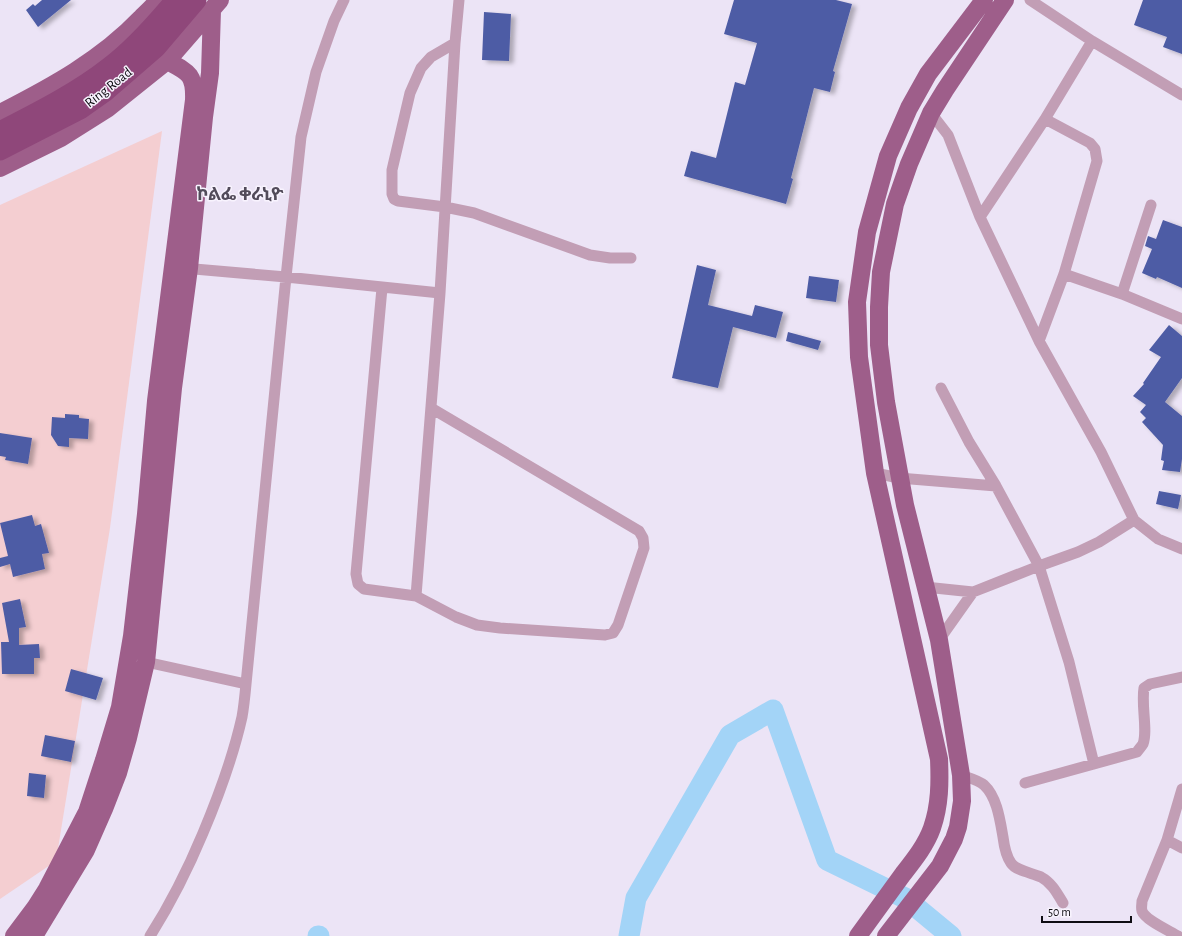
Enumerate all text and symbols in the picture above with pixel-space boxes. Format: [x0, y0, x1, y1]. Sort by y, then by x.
street label: Ring Road [82, 65, 135, 110]
district label: ኮልፌ ቀራኒዮ [197, 186, 284, 204]
scale bar [1042, 898, 1131, 924]
text: 50 m [1048, 906, 1071, 918]

